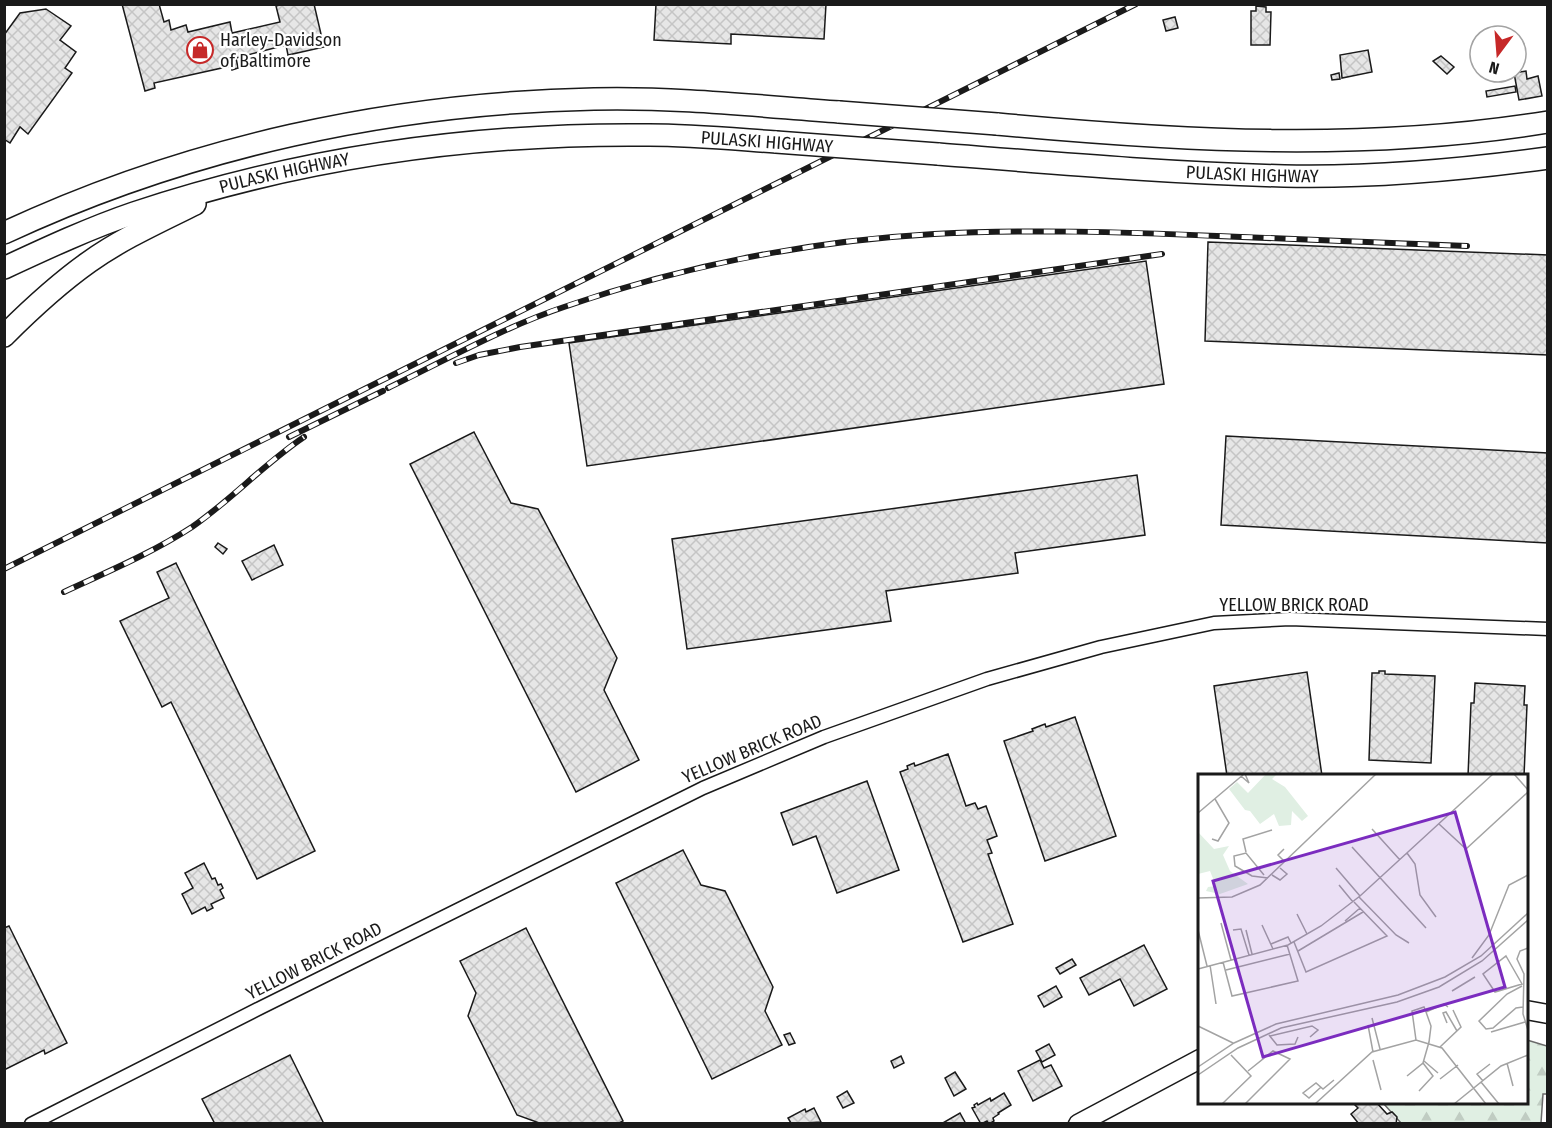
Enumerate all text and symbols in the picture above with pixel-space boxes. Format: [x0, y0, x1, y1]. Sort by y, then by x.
north arrow [1468, 24, 1528, 84]
place label: Harley-Davidson of Baltimore [220, 29, 342, 72]
shop icon: Harley-Davidson of Baltimore [185, 35, 215, 65]
text: N [1487, 57, 1501, 78]
street label: PULASKI HIGHWAY [700, 126, 834, 158]
street label: PULASKI HIGHWAY [217, 148, 351, 198]
street label: PULASKI HIGHWAY [1185, 161, 1319, 187]
street label: YELLOW BRICK ROAD [1219, 594, 1369, 616]
street label: YELLOW BRICK ROAD [679, 710, 825, 788]
inset map [1198, 774, 1528, 1104]
street label: YELLOW BRICK ROAD [242, 917, 386, 1005]

